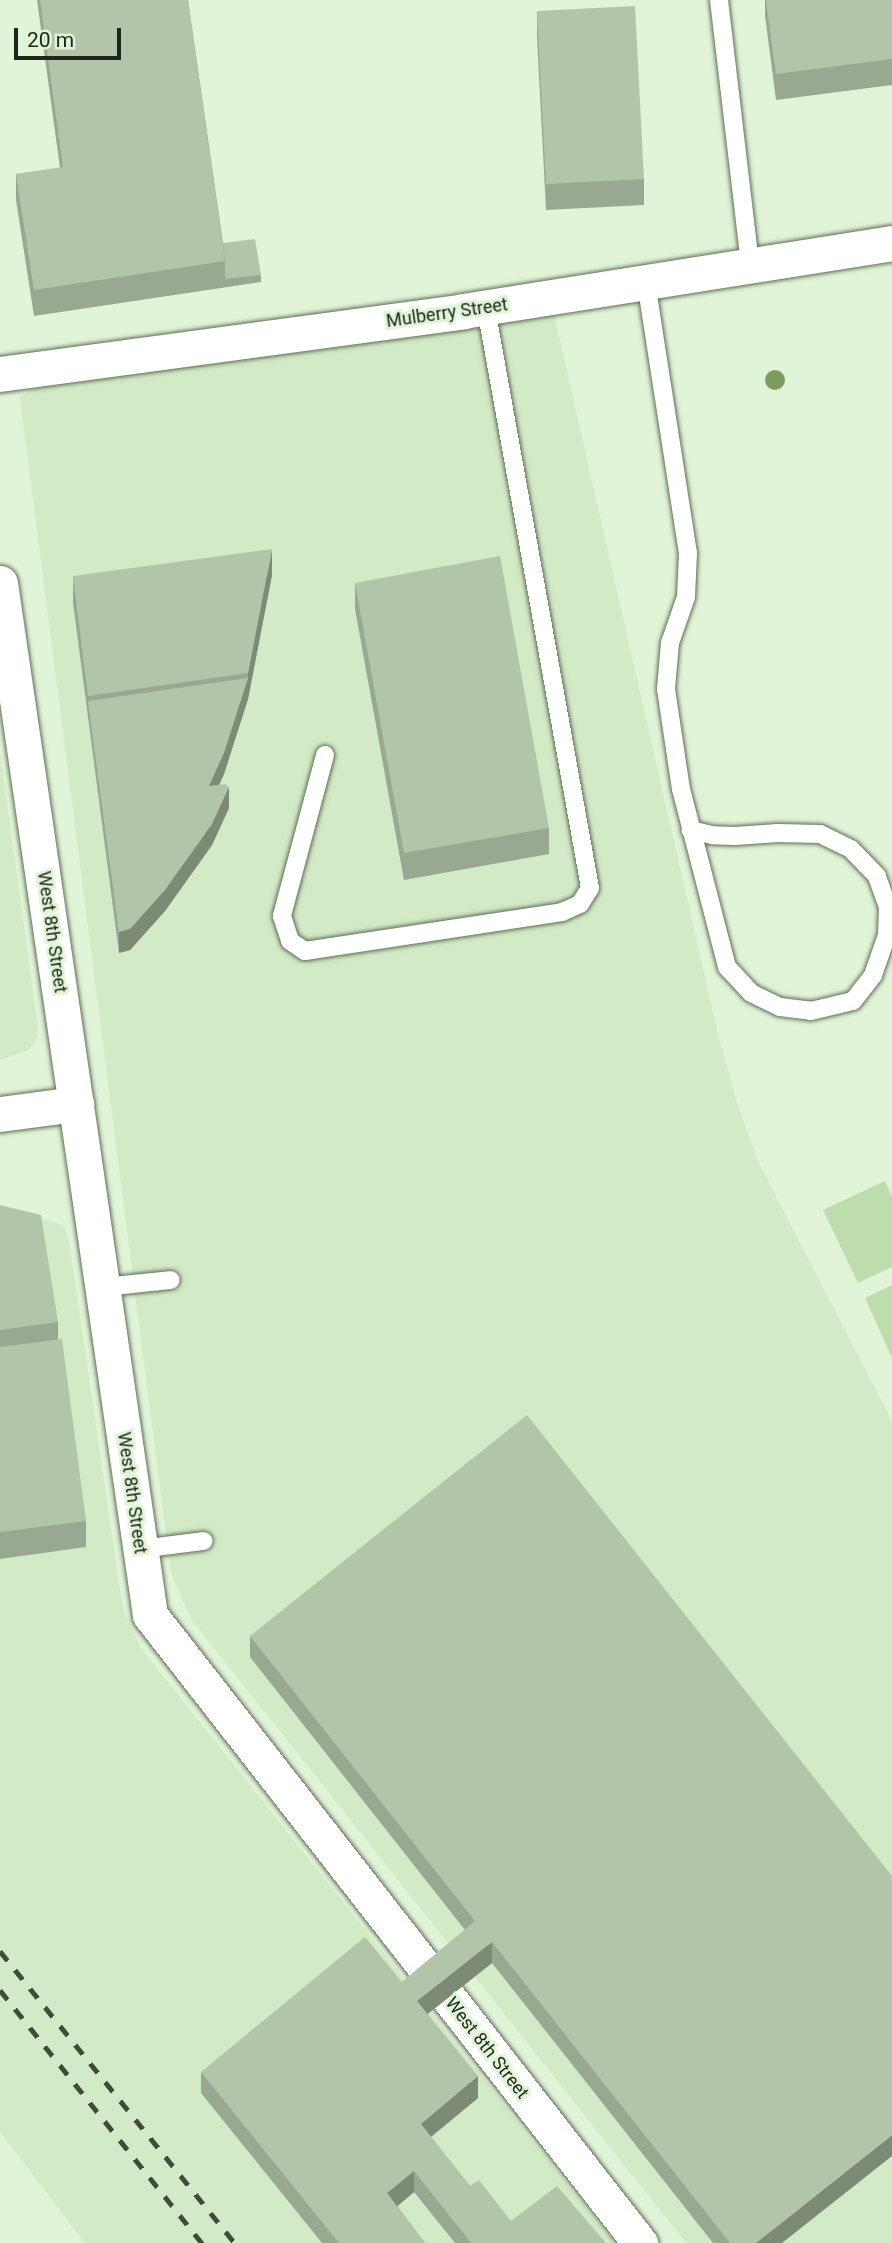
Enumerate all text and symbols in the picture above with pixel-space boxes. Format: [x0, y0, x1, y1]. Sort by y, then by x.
scale bar [18, 14, 124, 58]
text: 20 m [27, 28, 74, 52]
street label: Mulberry Street [385, 294, 509, 332]
street label: West 8th Street [33, 870, 71, 994]
street label: West 8th Street [113, 1431, 151, 1555]
street label: West 8th Street [441, 1993, 533, 2103]

